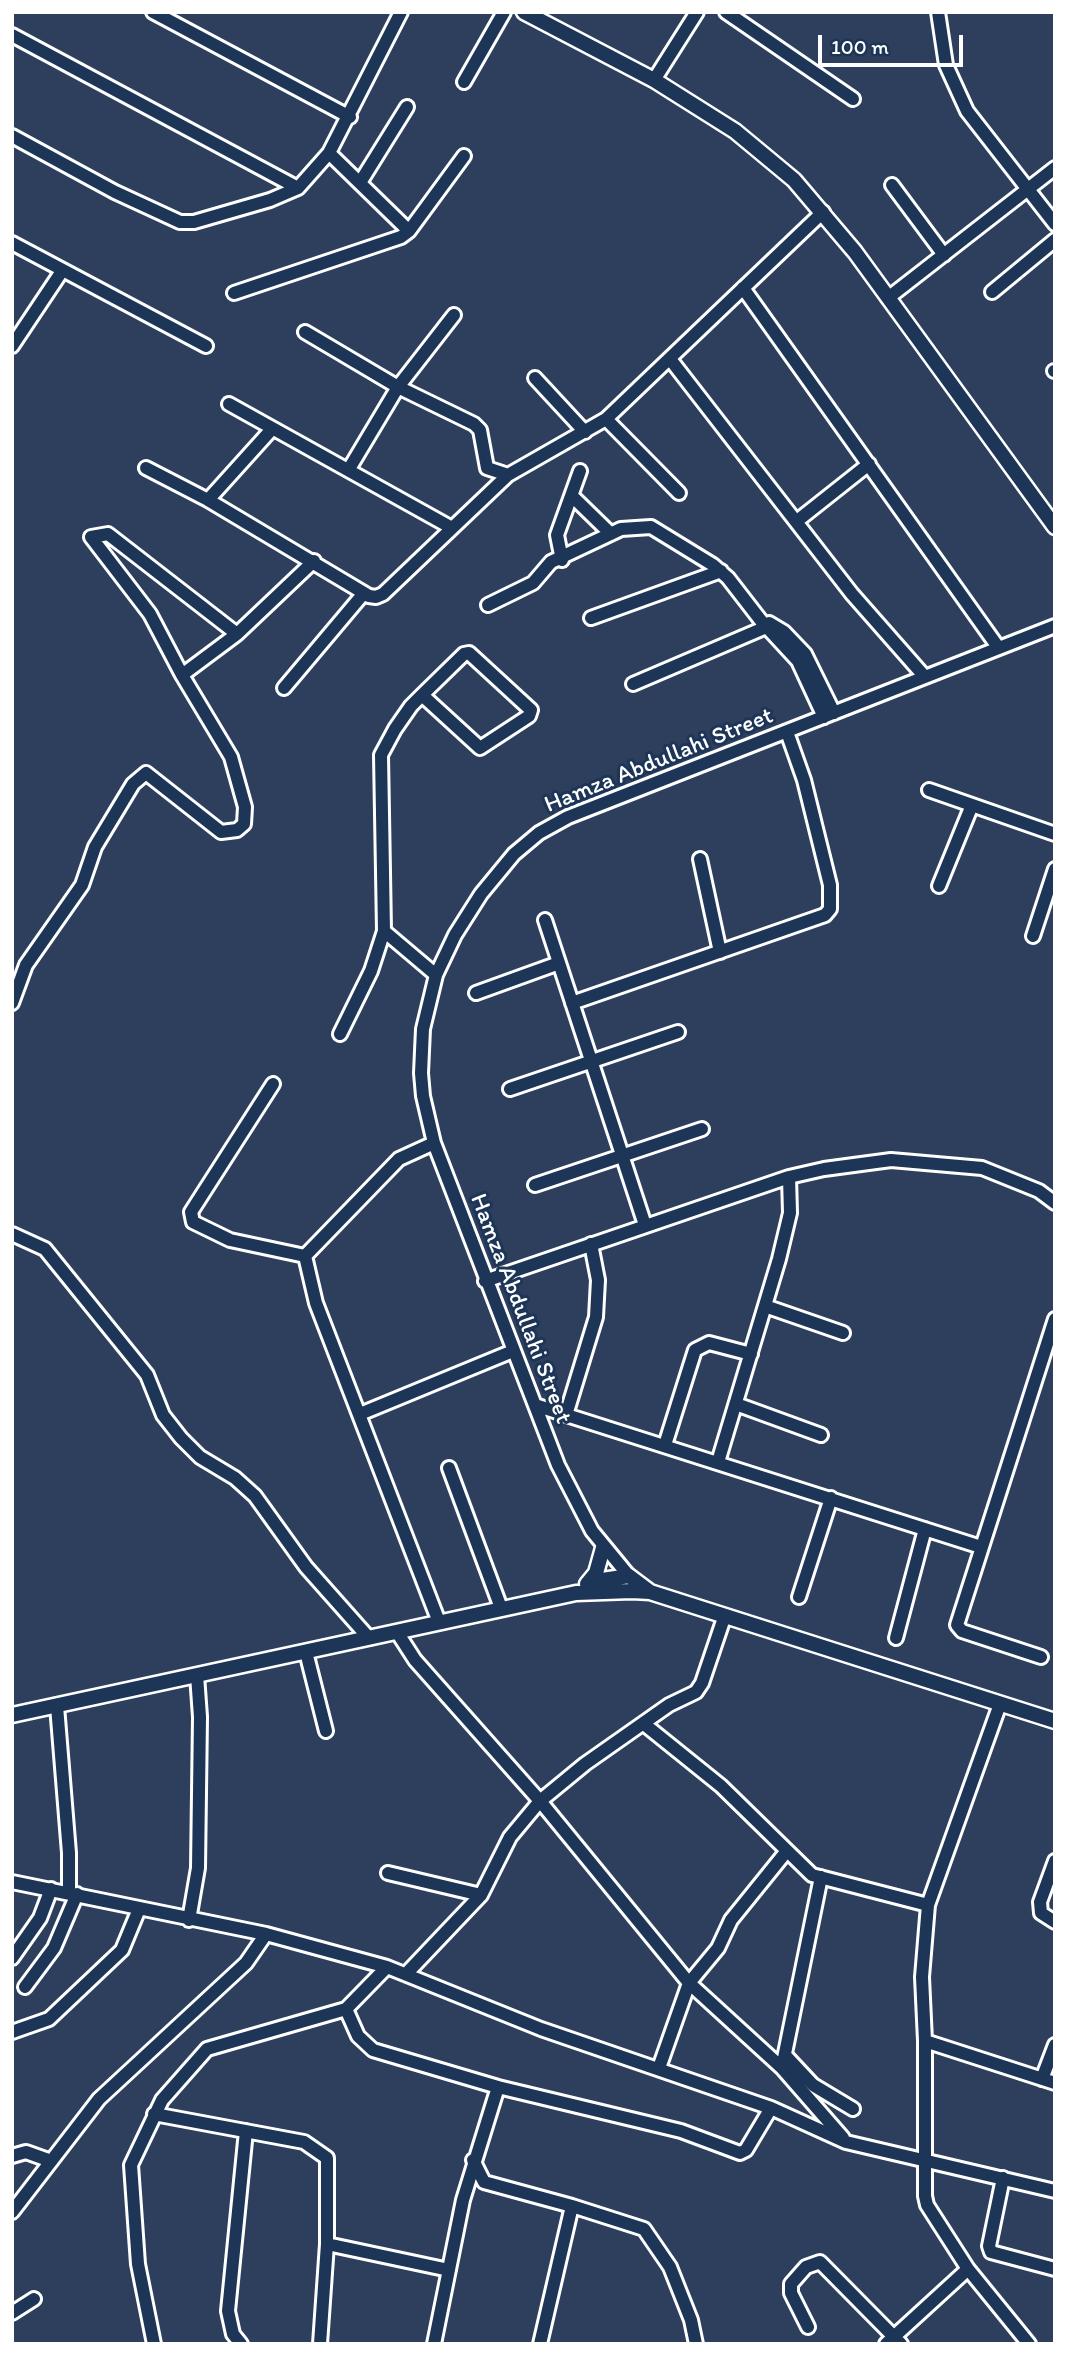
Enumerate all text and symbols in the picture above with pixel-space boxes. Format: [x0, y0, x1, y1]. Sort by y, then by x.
scale bar [822, 21, 967, 65]
text: 100 m [831, 34, 889, 59]
street label: Hamza Abdullahi Street [541, 702, 777, 820]
street label: Hamza Abdullahi Street [463, 1190, 577, 1428]

